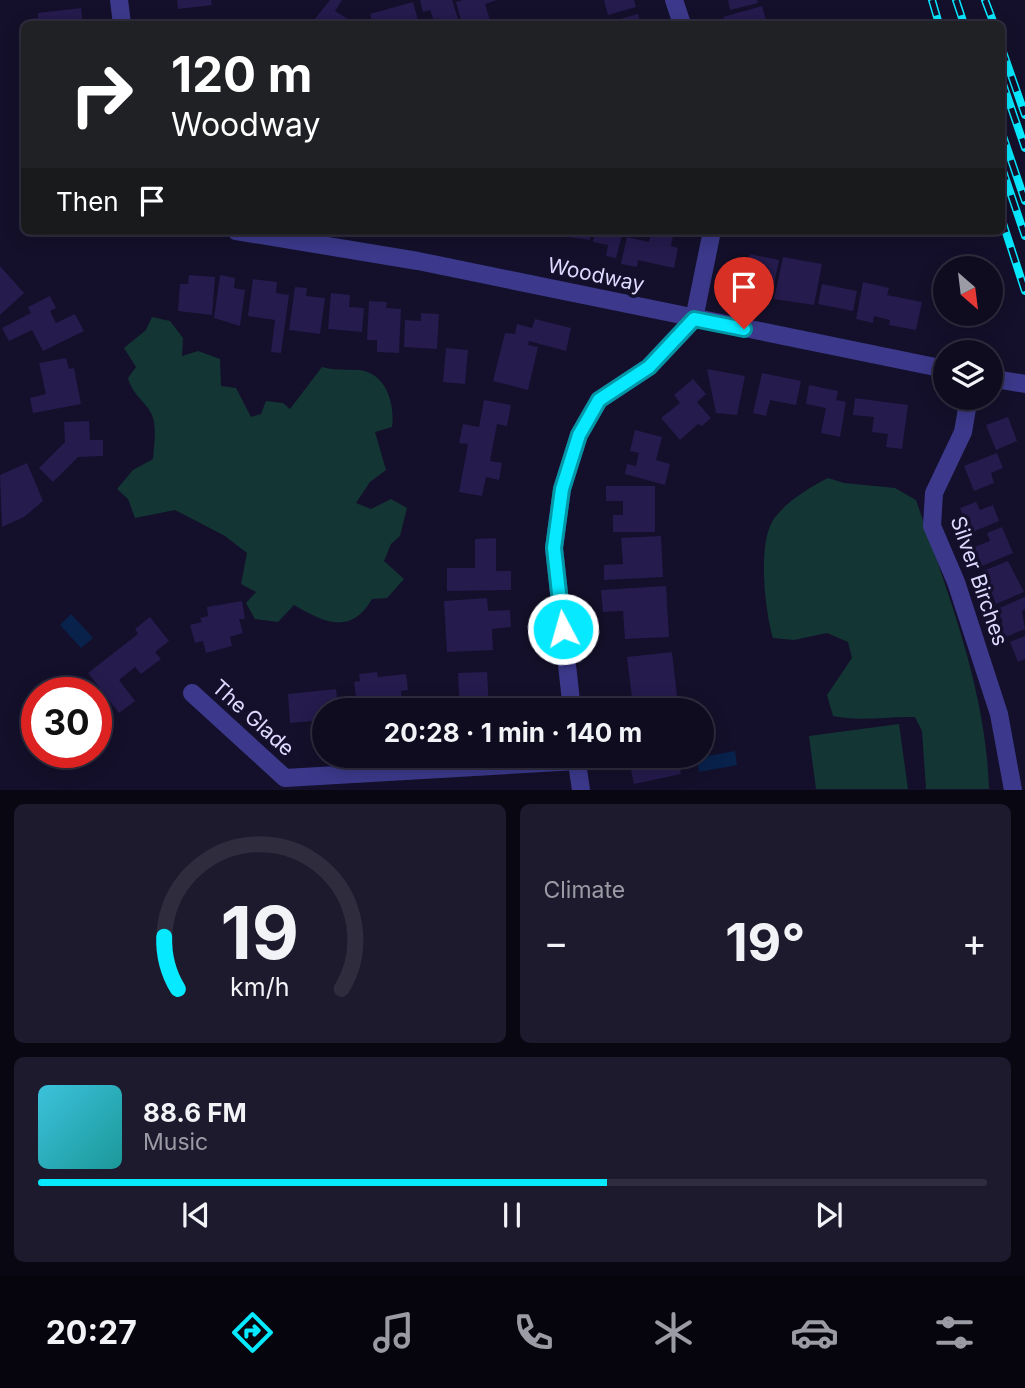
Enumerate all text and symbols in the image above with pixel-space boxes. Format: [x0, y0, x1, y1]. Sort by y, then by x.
text: 120 m [171, 45, 312, 104]
icon: right [56, 49, 147, 140]
text: Woodway [171, 105, 321, 144]
icon: arrive [133, 182, 171, 220]
text: Then [56, 186, 119, 217]
street label: Woodway [546, 252, 647, 297]
north arrow [933, 256, 1003, 326]
map controls [933, 256, 1003, 410]
pin [714, 257, 774, 329]
icon: arrive [725, 268, 763, 306]
button: layers [933, 340, 1003, 410]
street label: Silver Birches [946, 513, 1013, 649]
position arrow [526, 592, 600, 666]
street label: The Glade [207, 674, 300, 761]
speed limit sign: 30 [21, 677, 112, 768]
text: 20:28 · 1 min · 140 m [384, 717, 642, 748]
text: Climate [544, 876, 625, 904]
text: 19 [220, 889, 299, 978]
text: 19° [725, 911, 805, 974]
text: − [544, 919, 569, 965]
text: + [962, 919, 987, 965]
text: km/h [230, 972, 289, 1002]
text: 88.6 FM [143, 1097, 247, 1128]
text: Music [143, 1128, 208, 1156]
icon: previous [177, 1196, 215, 1234]
icon: pause [493, 1196, 531, 1234]
icon: next [810, 1196, 848, 1234]
icon: directions [228, 1308, 277, 1357]
icon: music [369, 1308, 418, 1357]
icon: phone [509, 1308, 558, 1357]
icon: climate [649, 1308, 698, 1357]
icon: car [790, 1308, 839, 1357]
icon: filters [930, 1308, 979, 1357]
text: 20:27 [46, 1313, 137, 1352]

